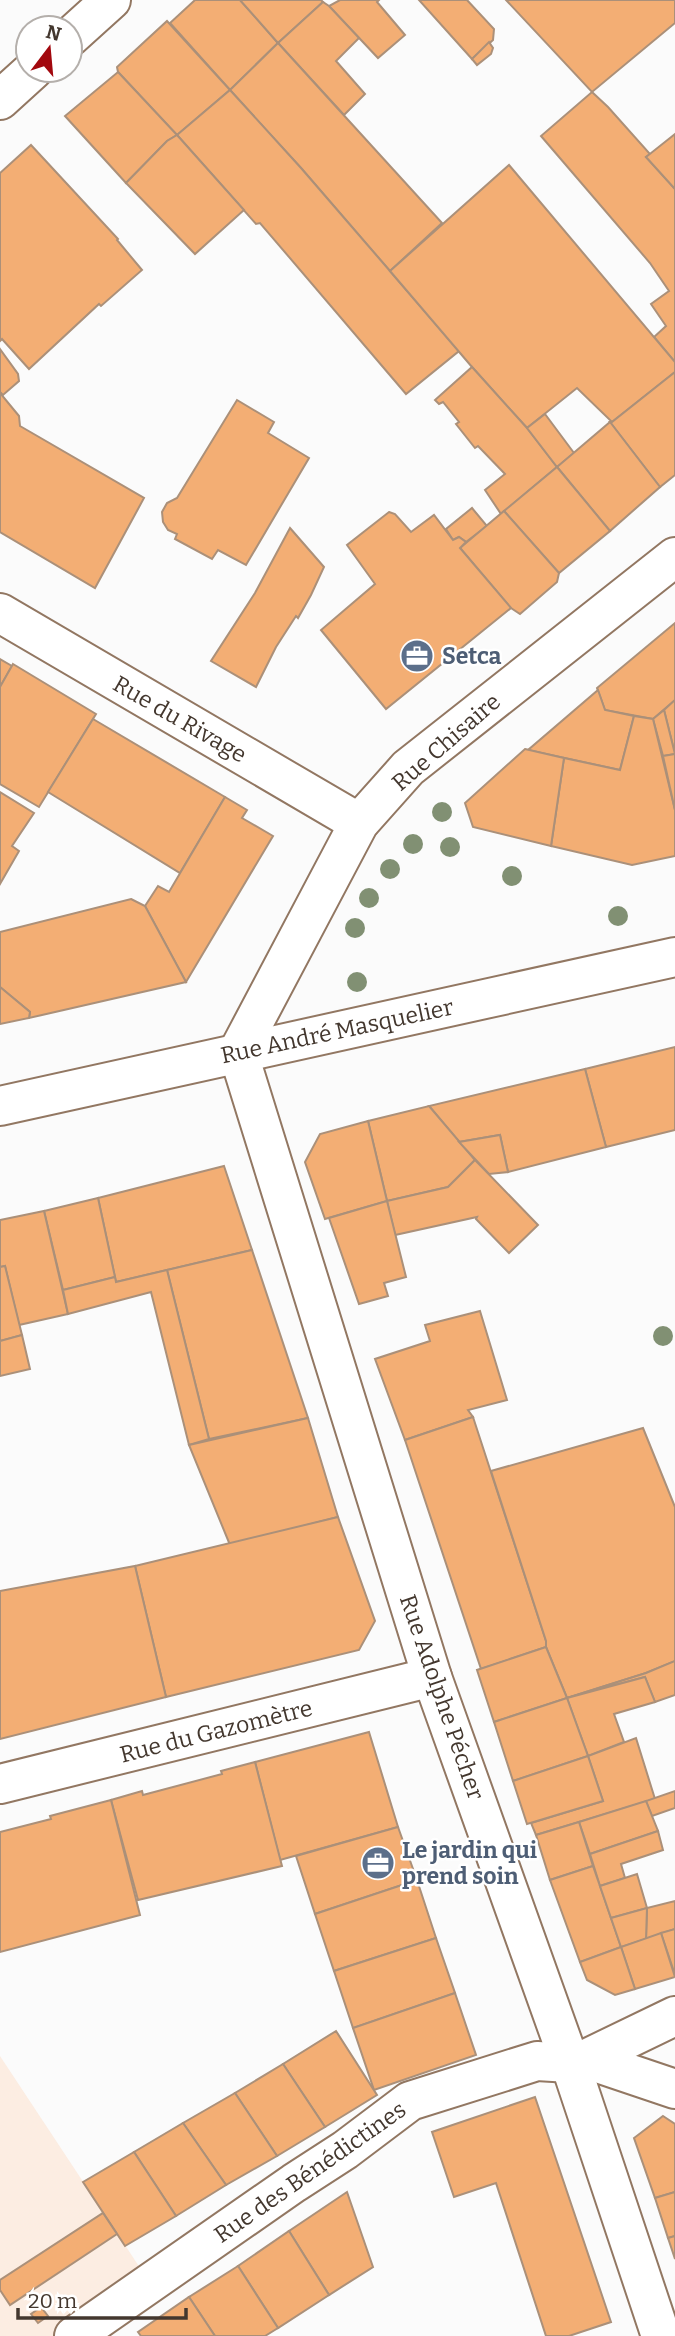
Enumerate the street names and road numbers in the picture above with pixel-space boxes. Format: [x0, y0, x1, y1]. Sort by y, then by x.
street label: Rue du Rivage [108, 670, 252, 768]
street label: Rue Chisaire [386, 687, 506, 797]
street label: Rue André Masquelier [218, 993, 456, 1069]
street label: Rue Adolphe Pécher [394, 1591, 490, 1803]
street label: Rue du Gazomètre [117, 1694, 315, 1768]
street label: Rue des Bénédictines [209, 2095, 411, 2249]

